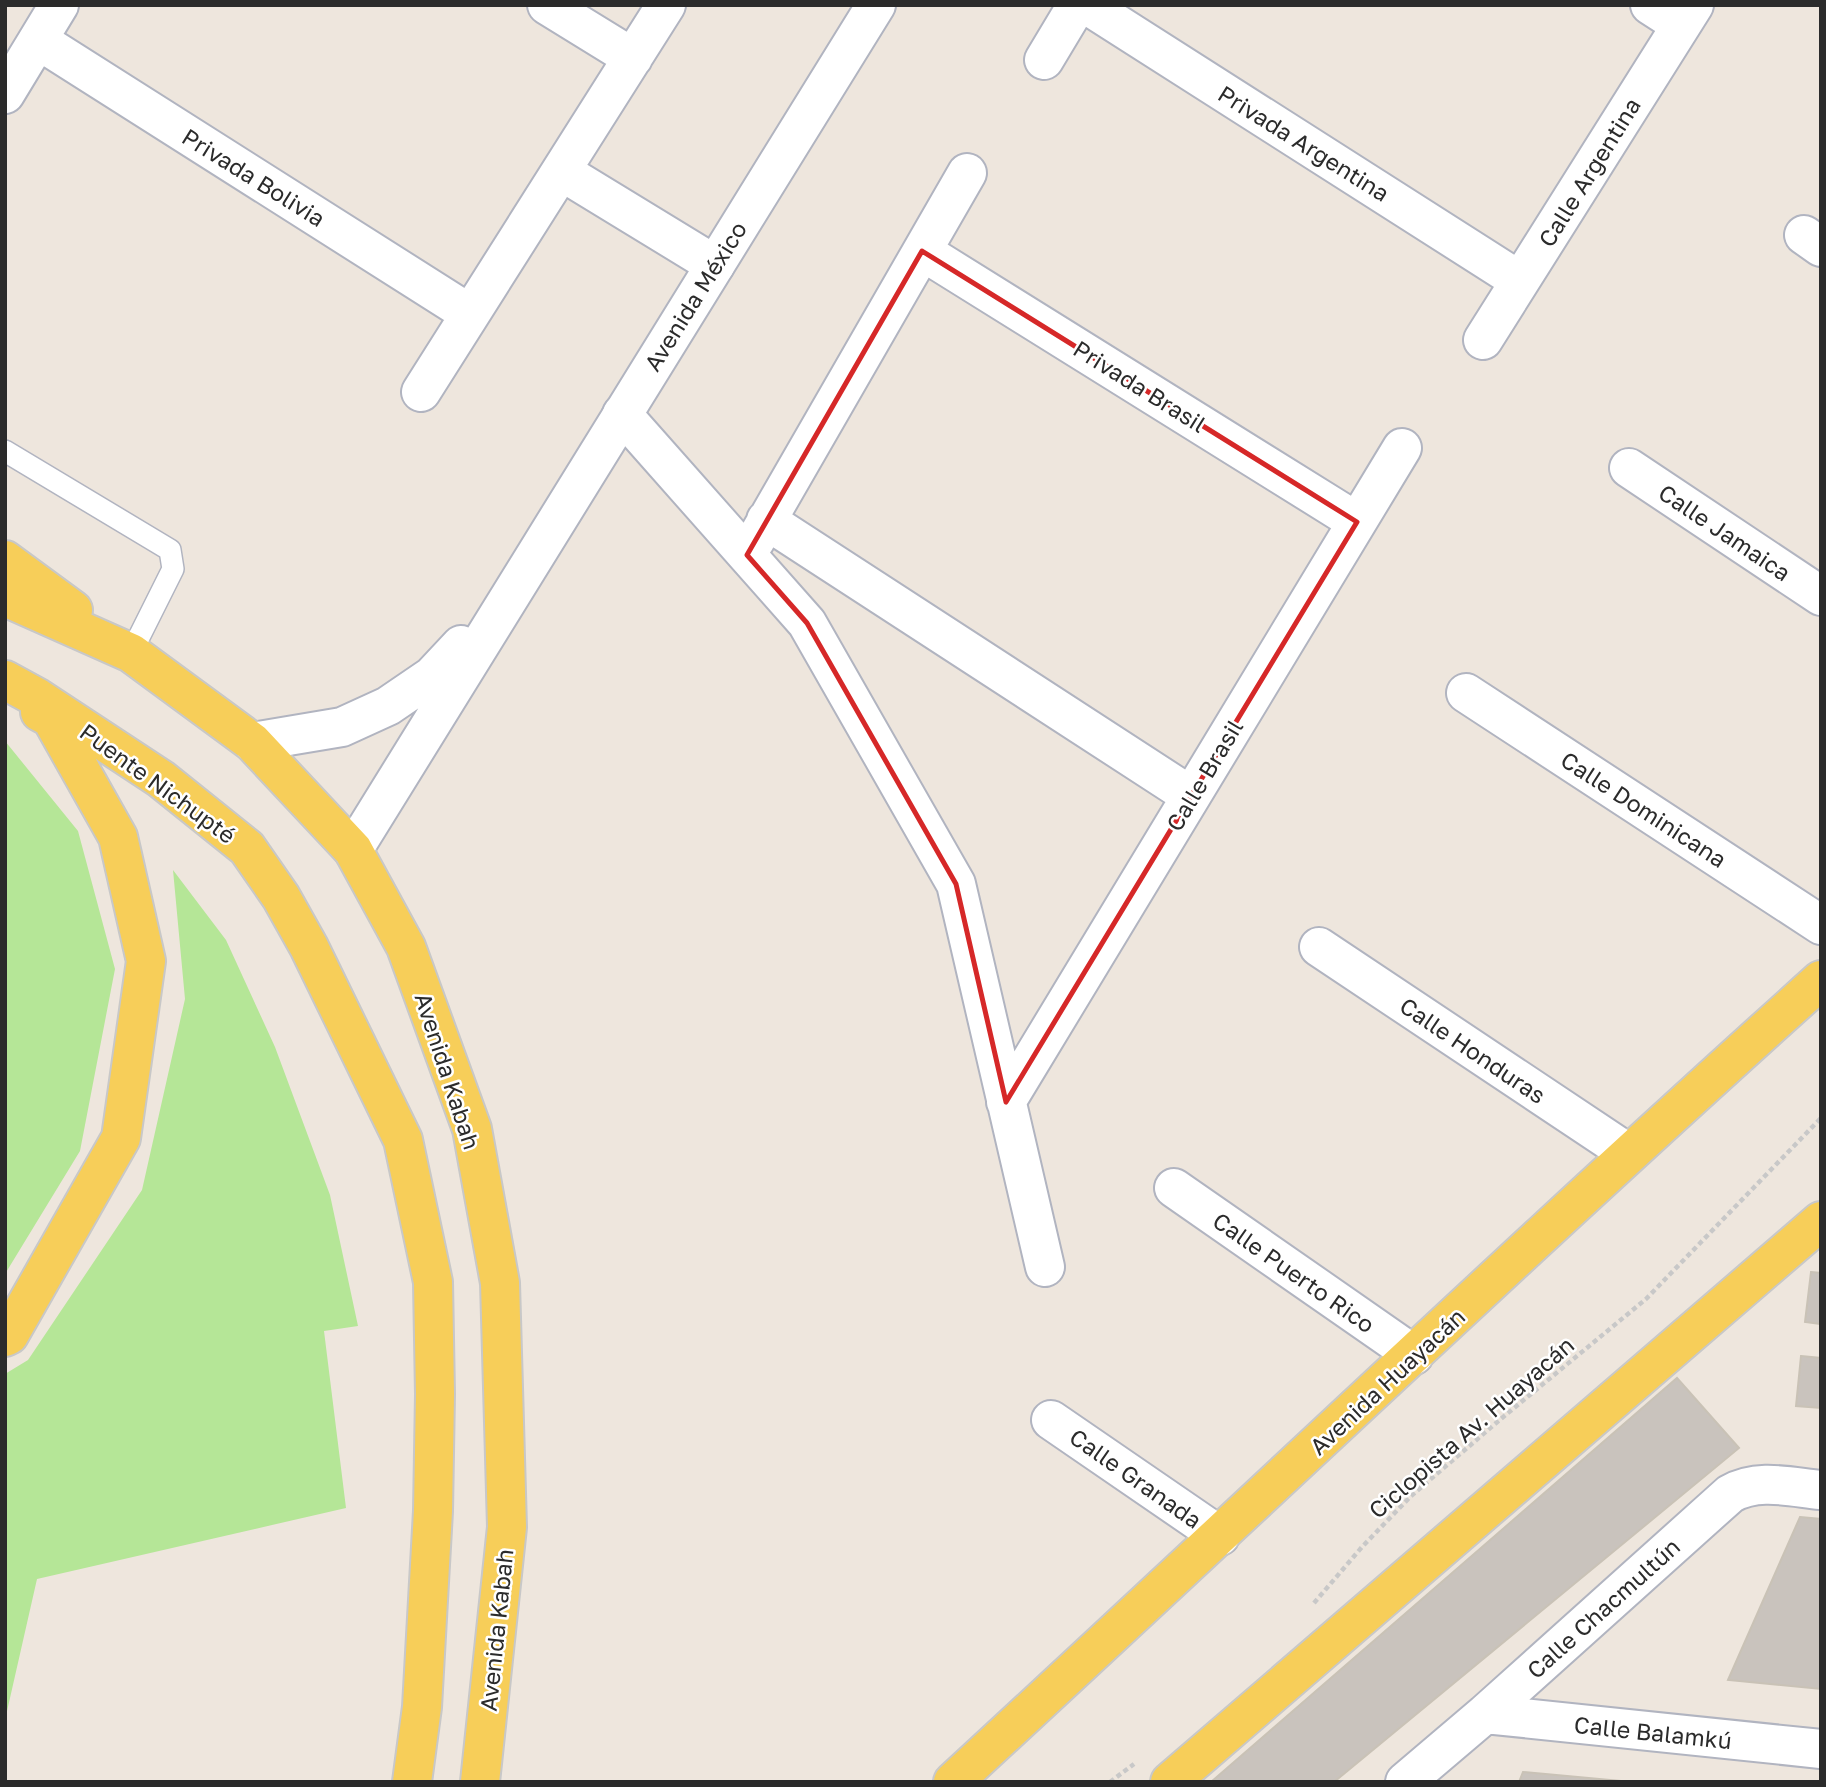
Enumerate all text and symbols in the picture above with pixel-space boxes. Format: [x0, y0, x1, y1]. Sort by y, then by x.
street label: Privada Argentina [1213, 79, 1395, 207]
street label: Calle Argentina [1532, 92, 1646, 252]
street label: Privada Bolivia [177, 122, 331, 232]
street label: Avenida México [638, 216, 752, 376]
street label: Privada Brasil [1068, 334, 1212, 438]
street label: Calle Jamaica [1654, 478, 1796, 586]
street label: Calle Brasil [1160, 714, 1248, 836]
street label: Puente Nichupté [75, 717, 241, 849]
street label: Calle Dominicana [1556, 745, 1732, 873]
street label: Avenida Kabah [410, 989, 486, 1153]
street label: Calle Honduras [1395, 991, 1551, 1109]
street label: Calle Puerto Rico [1208, 1206, 1380, 1338]
street label: Avenida Huayacán [1304, 1302, 1470, 1460]
street label: Ciclopista Av. Huayacán [1363, 1330, 1579, 1524]
street label: Calle Granada [1065, 1422, 1207, 1534]
street label: Calle Chacmultún [1521, 1532, 1685, 1684]
street label: Avenida Kabah [474, 1548, 518, 1712]
street label: Calle Balamkú [1573, 1710, 1733, 1754]

